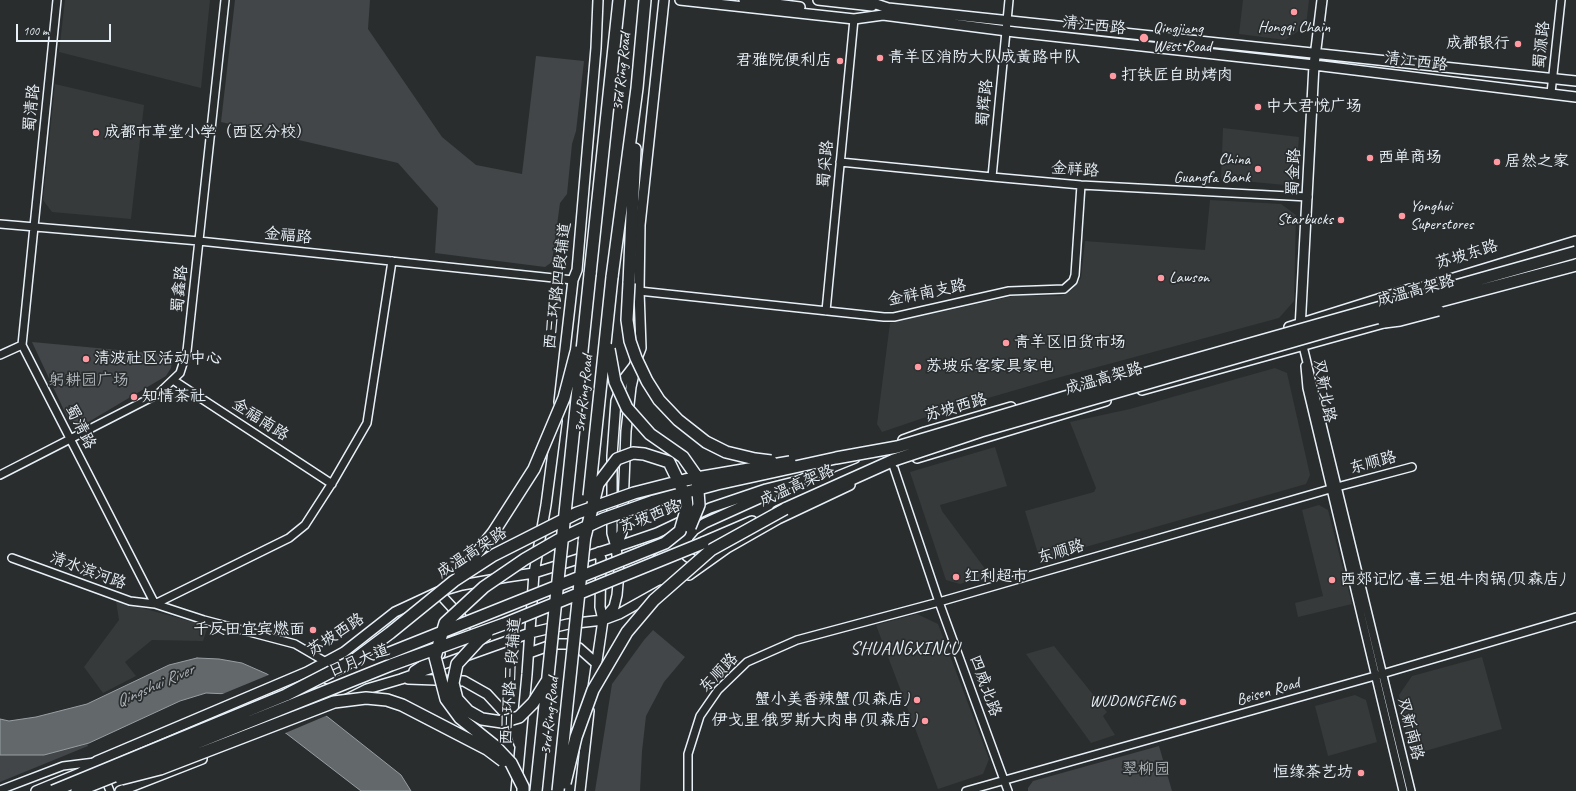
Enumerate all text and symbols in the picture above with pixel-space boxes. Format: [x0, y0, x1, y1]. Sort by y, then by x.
marker: Hongqi Chain [1289, 7, 1299, 17]
street label: 清江西路 [1061, 13, 1127, 39]
scale bar [18, 16, 113, 42]
place label: Hongqi Chain [1258, 18, 1330, 38]
place label: Qingjiang West Road [1153, 19, 1211, 57]
street label: 蜀源路 [1530, 20, 1554, 70]
text: 100 m [23, 23, 49, 39]
street label: 3rd Ring Road [608, 32, 636, 112]
marker: Qingjiang West Road [1138, 32, 1150, 44]
place label: 成都银行 [1446, 34, 1510, 54]
marker: 成都银行 [1513, 39, 1523, 49]
place label: 青羊区消防大队成黄路中队 [888, 48, 1080, 68]
street label: 清江西路 [1383, 49, 1449, 75]
place label: 君雅院便利店 [736, 51, 832, 71]
marker: 青羊区消防大队成黄路中队 [875, 53, 885, 63]
marker: 君雅院便利店 [835, 56, 845, 66]
place label: 打铁匠自助烤肉 [1121, 66, 1233, 86]
marker: 打铁匠自助烤肉 [1108, 71, 1118, 81]
street label: 蜀辉路 [973, 78, 997, 128]
street label: 蜀清路 [20, 83, 44, 133]
place label: 中大君悦广场 [1266, 97, 1362, 117]
marker: 中大君悦广场 [1253, 102, 1263, 112]
place label: 成都市草堂小学（西区分校） [104, 123, 312, 143]
marker: 成都市草堂小学（西区分校） [91, 128, 101, 138]
street label: 蜀采路 [814, 139, 838, 189]
street label: 蜀金路 [1283, 148, 1305, 196]
place label: 西单商场 [1378, 148, 1442, 168]
place label: China Guangfa Bank [1174, 150, 1250, 188]
place label: 居然之家 [1505, 152, 1569, 172]
marker: 西单商场 [1365, 153, 1375, 163]
marker: 居然之家 [1492, 157, 1502, 167]
street label: 金祥路 [1050, 159, 1100, 181]
marker: China Guangfa Bank [1253, 164, 1263, 174]
place label: Yonghui Superstores [1410, 197, 1473, 235]
place label: Starbucks [1277, 210, 1333, 230]
marker: Yonghui Superstores [1397, 211, 1407, 221]
marker: Starbucks [1336, 215, 1346, 225]
street label: 西三环路四段辅道 [541, 221, 575, 351]
street label: 金福路 [263, 224, 313, 248]
street label: 苏坡东路 [1434, 236, 1500, 274]
street label: 蜀鑫路 [168, 264, 192, 314]
place label: Lawson [1169, 268, 1209, 288]
street label: 成温高架路 [1375, 271, 1457, 311]
marker: Lawson [1156, 273, 1166, 283]
street label: 金祥南支路 [886, 276, 968, 310]
place label: 青羊区旧货市场 [1014, 333, 1126, 353]
marker: 青羊区旧货市场 [1001, 338, 1011, 348]
place label: 清波社区活动中心 [94, 349, 222, 369]
marker: 清波社区活动中心 [81, 354, 91, 364]
street label: 3rd Ring Road [570, 354, 598, 434]
place label: 苏坡乐客家具家电 [926, 357, 1054, 377]
street label: 双新北路 [1309, 358, 1339, 424]
street label: 成温高架路 [1063, 359, 1145, 399]
marker: 苏坡乐客家具家电 [913, 362, 923, 372]
park label: 躬耕园广场 [49, 371, 129, 391]
place label: 知情茶社 [142, 387, 206, 407]
street label: 苏坡西路 [923, 390, 989, 426]
marker: 知情茶社 [129, 392, 139, 402]
street label: 金福南路 [228, 395, 292, 445]
street label: 蜀清路 [61, 401, 99, 453]
street label: 东顺路 [1347, 448, 1399, 478]
street label: 成温高架路 [757, 461, 837, 511]
street label: 苏坡西路 [617, 496, 683, 538]
street label: 成温高架路 [433, 523, 511, 583]
street label: 东顺路 [1035, 536, 1087, 568]
street label: 清水滨河路 [47, 548, 129, 594]
place label: 红利超市 [964, 567, 1028, 587]
place label: 西郊记忆·喜三姐·牛肉锅(贝森店) [1340, 570, 1565, 590]
marker: 红利超市 [951, 572, 961, 582]
marker: 西郊记忆·喜三姐·牛肉锅(贝森店) [1327, 575, 1337, 585]
street label: 苏坡西路 [304, 610, 368, 660]
street label: 西三环路三段辅道 [497, 616, 525, 746]
place label: 千反田宜宾燃面 [193, 620, 305, 640]
marker: 千反田宜宾燃面 [308, 625, 318, 635]
district label: SHUANGXINLU [851, 638, 959, 660]
street label: 日月大道 [326, 640, 392, 682]
street label: 东顺路 [695, 649, 743, 697]
street label: 四威北路 [965, 653, 1005, 719]
water label: Qingshui River [113, 660, 197, 712]
street label: Beisen Road [1234, 674, 1302, 710]
street label: 3rd Ring Road [536, 676, 564, 756]
place label: 蟹小美香辣蟹(贝森店) [754, 690, 909, 710]
place label: WUDONGFENG [1089, 692, 1175, 712]
marker: 蟹小美香辣蟹(贝森店) [912, 695, 922, 705]
street label: 双新南路 [1393, 696, 1427, 762]
marker: WUDONGFENG [1178, 697, 1188, 707]
place label: 伊戈里·俄罗斯大肉串(贝森店) [711, 711, 917, 731]
marker: 伊戈里·俄罗斯大肉串(贝森店) [920, 716, 930, 726]
park label: 翠柳园 [1122, 760, 1170, 780]
place label: 恒缘茶艺坊 [1273, 763, 1353, 783]
marker: 恒缘茶艺坊 [1356, 768, 1366, 778]

